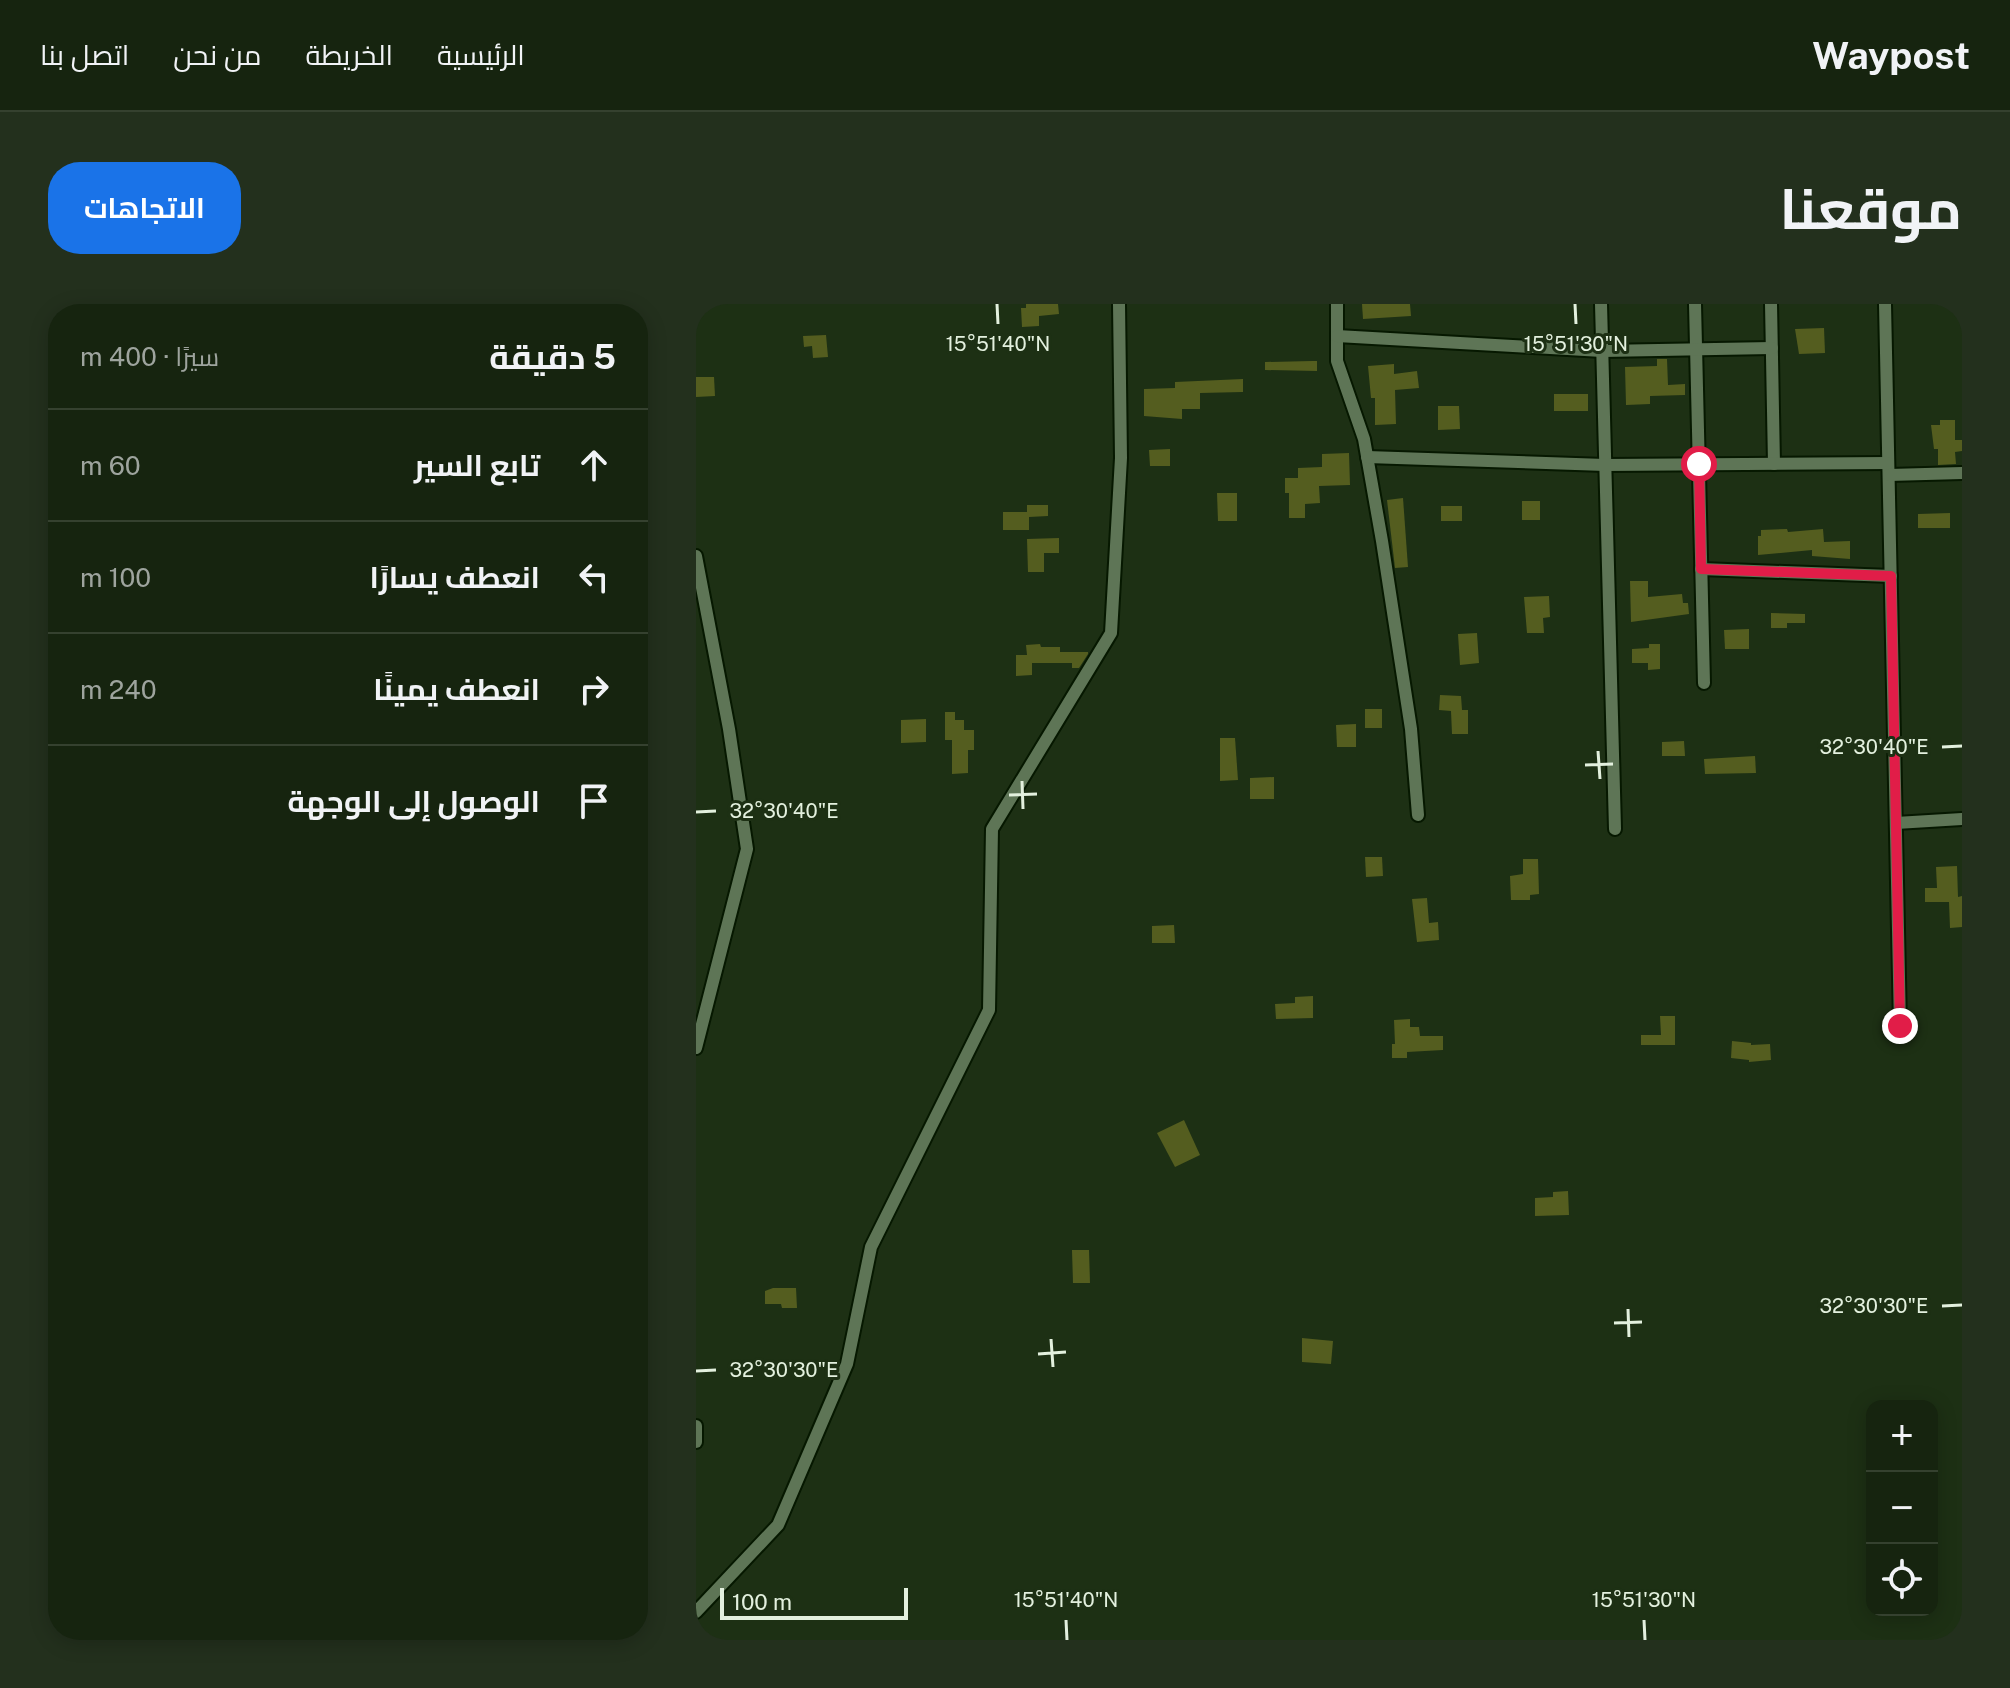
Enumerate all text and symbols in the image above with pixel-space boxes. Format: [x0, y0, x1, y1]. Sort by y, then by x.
text: Waypost [1812, 33, 1970, 78]
text: اتصل بنا [40, 38, 129, 71]
text: من نحن [173, 38, 262, 71]
text: الخريطة [306, 38, 393, 71]
text: الرئيسية [437, 38, 525, 71]
button: الاتجاهات [48, 162, 241, 254]
text: موقعنا [1779, 176, 1962, 242]
text: 15°51'40"N [946, 332, 1050, 356]
text: 15°51'30"N [1524, 332, 1628, 356]
text: 5 دقيقة [489, 337, 616, 377]
text: سيرًا · 400 m [80, 341, 219, 372]
icon: ahead [572, 443, 616, 487]
route start [1681, 446, 1717, 482]
text: تابع السير [414, 447, 540, 483]
text: 60 m [80, 450, 141, 481]
icon: left [572, 555, 616, 599]
text: انعطف يسارًا [370, 559, 540, 595]
text: 100 m [80, 562, 151, 593]
icon: right [572, 667, 616, 711]
text: انعطف يمينًا [373, 671, 540, 707]
text: 240 m [80, 674, 157, 705]
text: 32°30'40"E [1819, 735, 1929, 759]
icon: arrive [572, 779, 616, 823]
text: الوصول إلى الوجهة [287, 783, 540, 819]
text: 32°30'40"E [729, 799, 839, 823]
route end [1882, 1008, 1918, 1044]
text: 32°30'30"E [1819, 1294, 1929, 1318]
text: 32°30'30"E [729, 1358, 839, 1382]
map controls [1866, 1400, 1938, 1616]
button: + [1866, 1400, 1938, 1472]
button: − [1866, 1472, 1938, 1544]
button: locate [1866, 1544, 1938, 1616]
scale bar [720, 1584, 908, 1620]
text: 15°51'40"N [1014, 1588, 1118, 1612]
text: 15°51'30"N [1592, 1588, 1696, 1612]
text: 100 m [732, 1589, 792, 1615]

